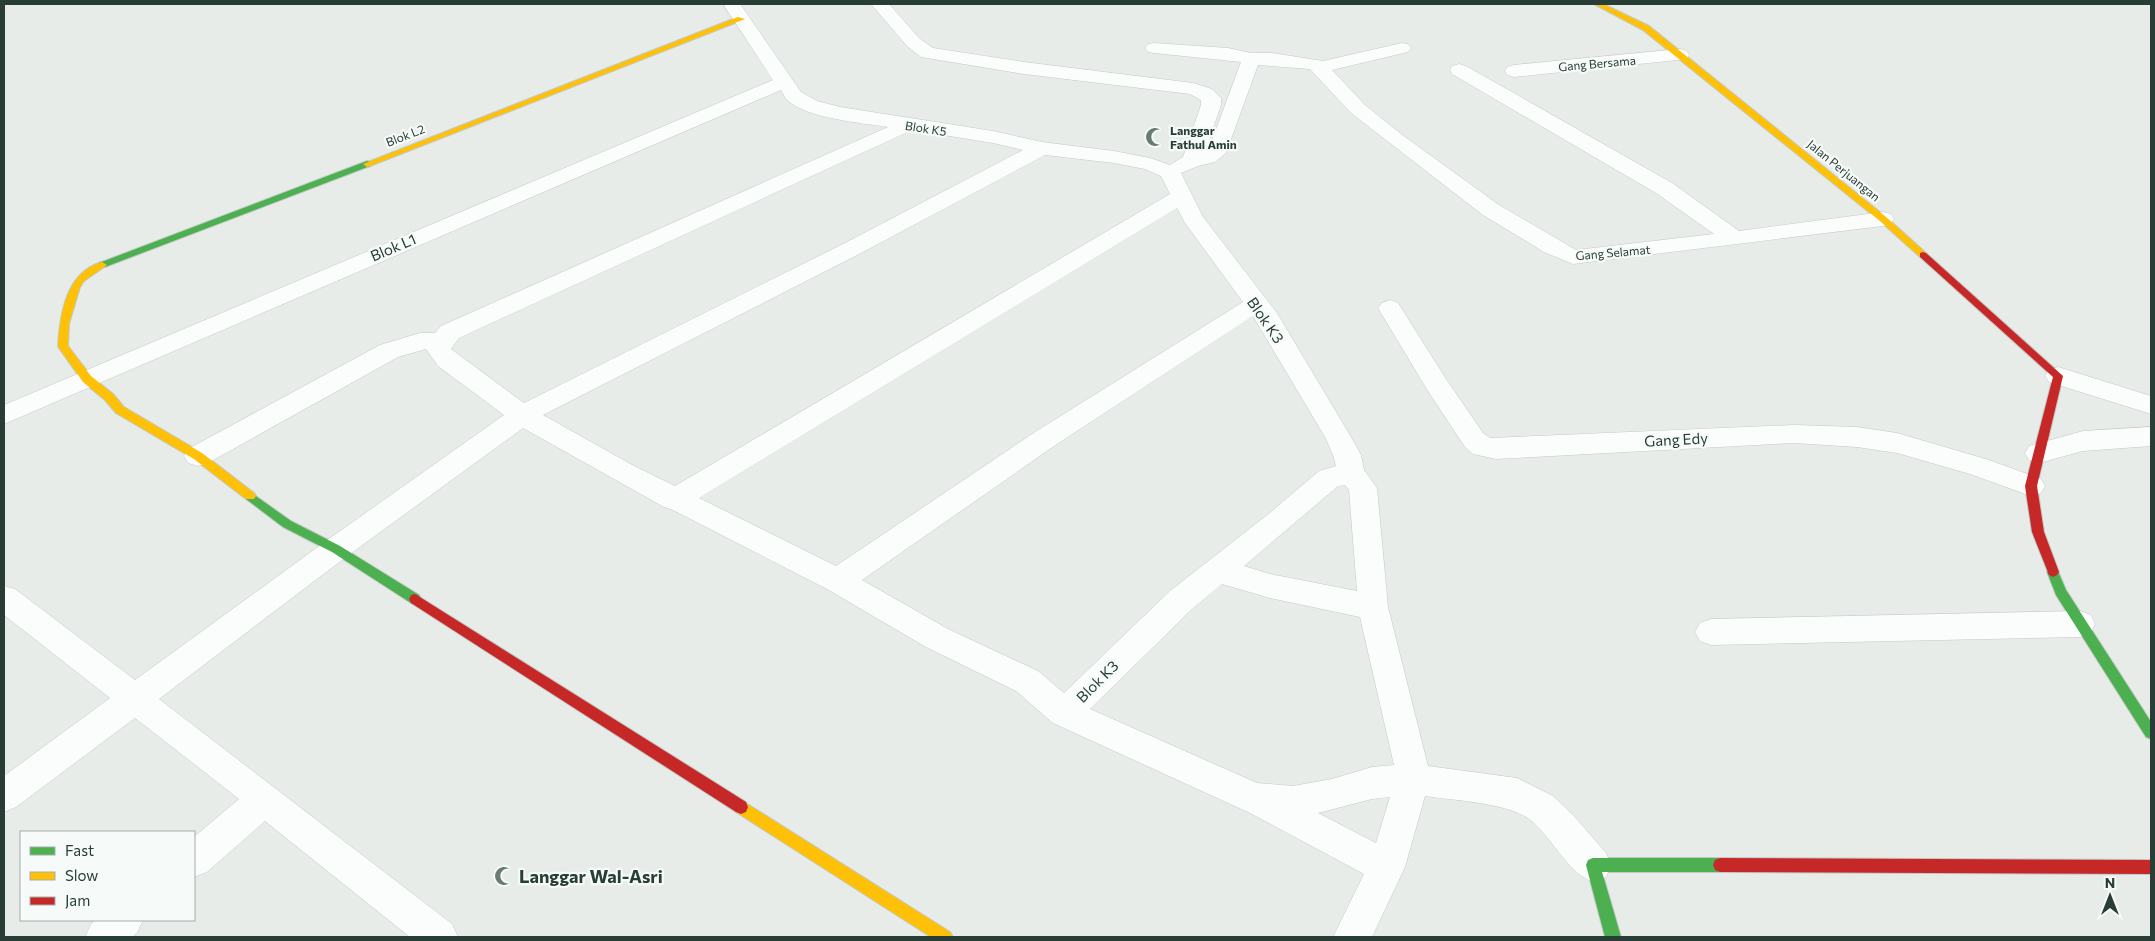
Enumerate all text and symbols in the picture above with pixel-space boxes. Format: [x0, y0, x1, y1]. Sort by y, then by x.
street label: Gang Bersama [1558, 53, 1636, 73]
street label: Blok K5 [904, 118, 948, 138]
street label: Blok L2 [384, 121, 427, 149]
place label: Langgar Fathul Amin [1170, 123, 1237, 151]
mosque icon: Langgar Fathul Amin [1144, 126, 1166, 148]
street label: Jalan Perjuangan [1804, 136, 1883, 204]
street label: Blok L1 [367, 229, 419, 265]
street label: Gang Selamat [1575, 242, 1651, 262]
street label: Blok K3 [1244, 294, 1288, 346]
street label: Gang Edy [1644, 428, 1709, 450]
street label: Blok K3 [1072, 656, 1122, 706]
legend [20, 831, 195, 921]
text: Fast [65, 841, 94, 859]
mosque icon: Langgar Wal-Asri [493, 865, 515, 887]
place label: Langgar Wal-Asri [519, 865, 663, 887]
text: Slow [65, 866, 98, 884]
north arrow [2085, 871, 2135, 921]
text: N [2105, 874, 2115, 891]
text: Jam [65, 891, 90, 909]

